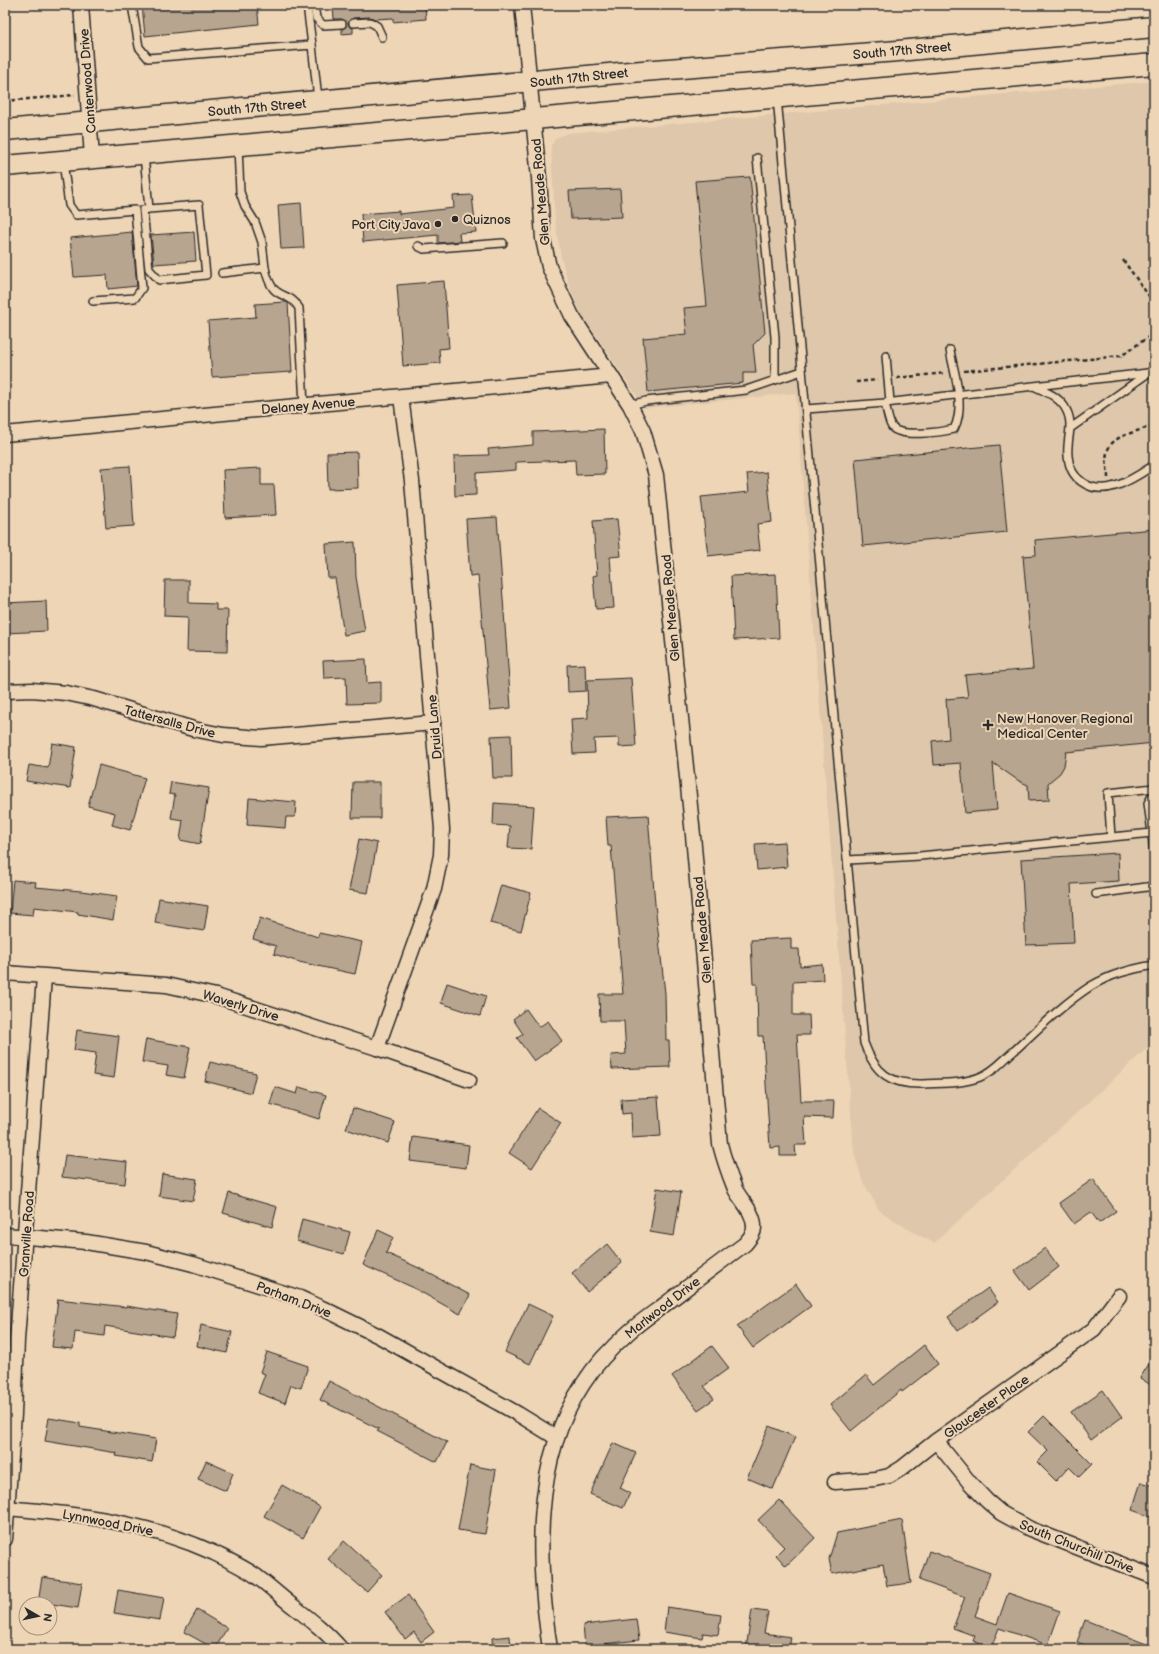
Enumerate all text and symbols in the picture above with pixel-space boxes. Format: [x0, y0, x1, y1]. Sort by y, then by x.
street label: Canterwood Drive [76, 28, 100, 134]
street label: South 17th Street [852, 39, 952, 63]
street label: South 17th Street [529, 65, 629, 91]
street label: South 17th Street [207, 96, 307, 120]
street label: Glen Meade Road [528, 138, 554, 246]
place label: Quiznos [463, 212, 511, 228]
marker: Quiznos [450, 214, 460, 224]
place label: Port City Java [351, 217, 430, 233]
marker: Port City Java [433, 219, 443, 229]
street label: Delaney Avenue [260, 394, 356, 418]
street label: Glen Meade Road [658, 554, 684, 662]
street label: Druid Lane [424, 694, 446, 760]
street label: Tattersalls Drive [122, 702, 217, 742]
place label: New Hanover Regional Medical Center [997, 711, 1133, 742]
marker: New Hanover Regional Medical Center [982, 719, 994, 731]
street label: Glen Meade Road [690, 876, 716, 984]
street label: Waverly Drive [201, 987, 281, 1025]
street label: Granville Road [16, 1190, 38, 1278]
street label: Marlwood Drive [622, 1273, 704, 1342]
street label: Parham Drive [254, 1278, 334, 1322]
street label: Gloucester Place [941, 1371, 1033, 1442]
street label: Lynnwood Drive [61, 1506, 155, 1540]
street label: South Churchill Drive [1017, 1517, 1137, 1577]
north arrow [18, 1596, 58, 1636]
text: N [40, 1612, 54, 1623]

